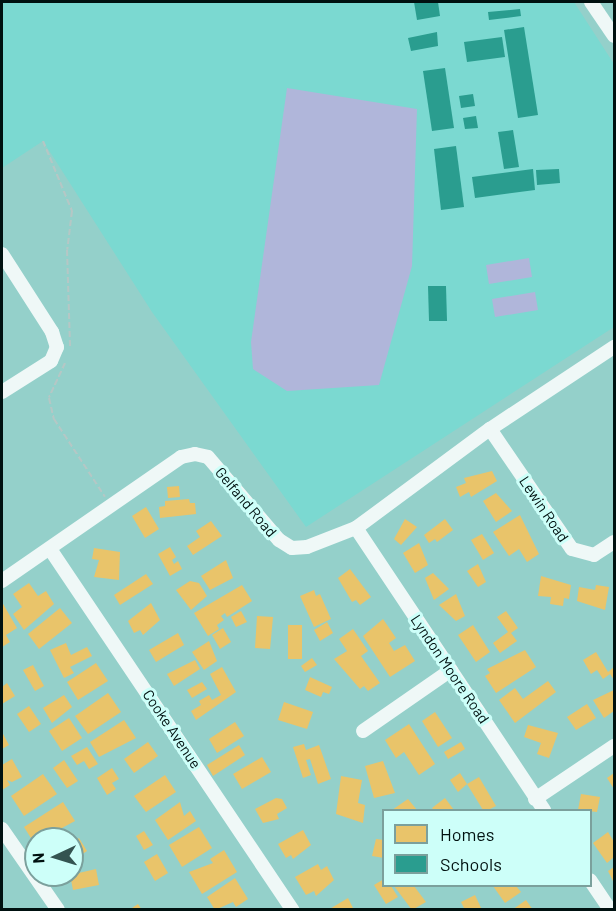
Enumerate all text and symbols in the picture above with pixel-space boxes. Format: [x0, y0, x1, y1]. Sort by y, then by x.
street label: Gelfand Road [212, 463, 280, 541]
street label: Lewin Road [516, 473, 572, 545]
street label: Lyndon Moore Road [407, 611, 493, 727]
street label: Cooke Avenue [139, 686, 205, 772]
legend [382, 809, 592, 887]
text: Homes [440, 823, 494, 845]
north arrow [24, 827, 84, 887]
text: N [28, 852, 47, 864]
text: Schools [440, 853, 502, 875]

